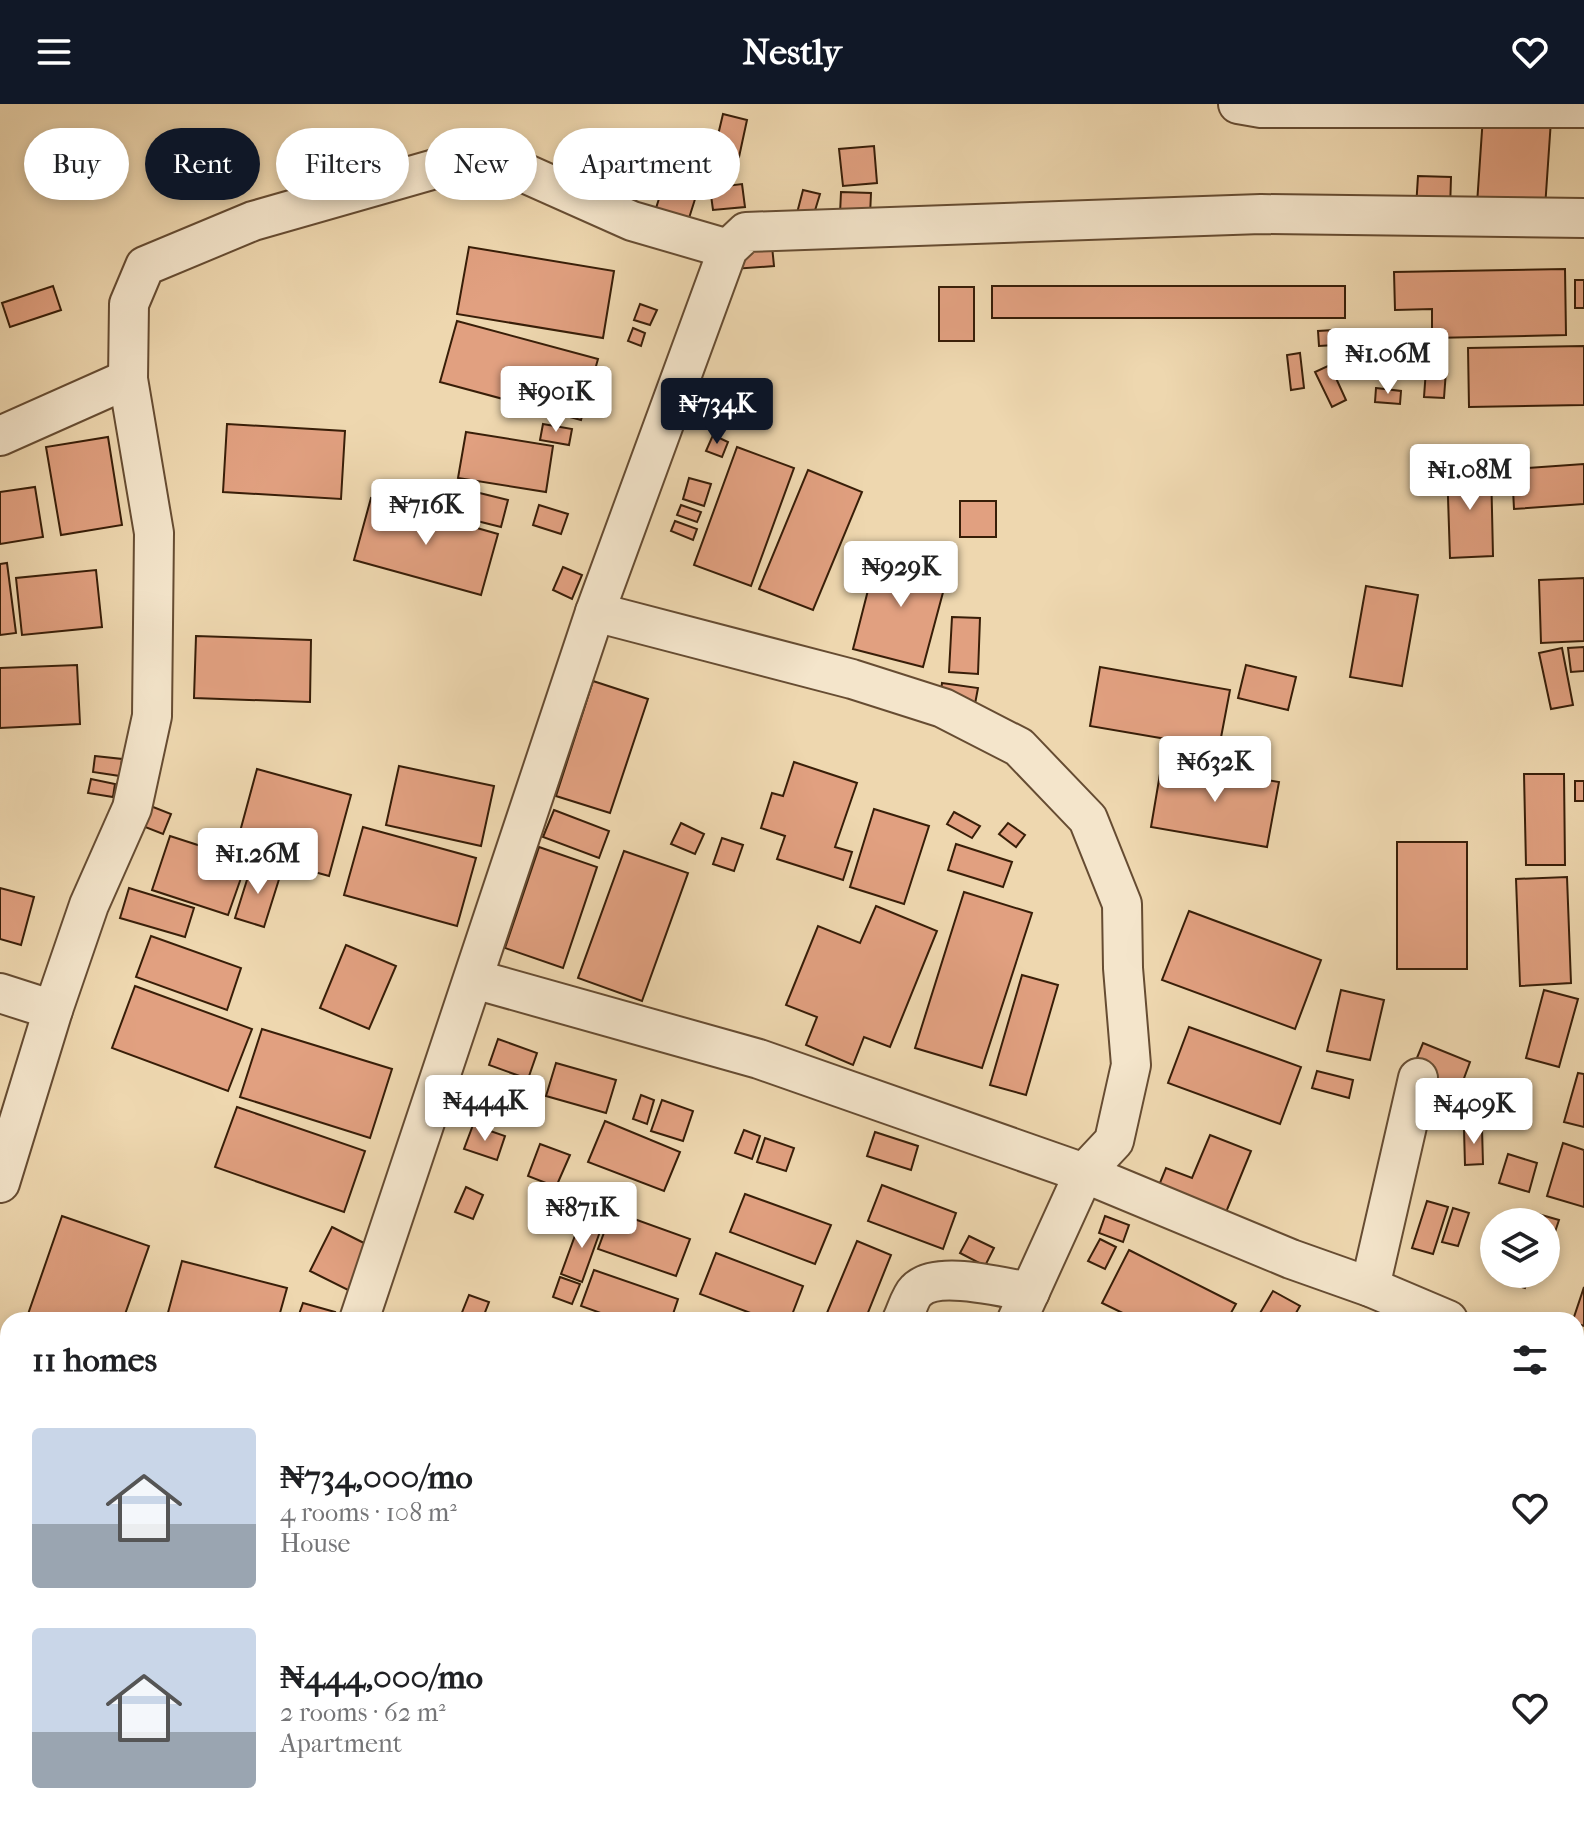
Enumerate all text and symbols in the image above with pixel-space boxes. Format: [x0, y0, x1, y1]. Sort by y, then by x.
icon: menu [32, 30, 76, 74]
icon: heart [1508, 30, 1552, 74]
text: Nestly [743, 31, 842, 73]
chip: Buy [24, 128, 129, 200]
chip: Rent [145, 128, 260, 200]
chip: Filters [276, 128, 409, 200]
chip: New [425, 128, 537, 200]
chip: Apartment [553, 128, 740, 200]
pin: ₦1.06M [1323, 328, 1453, 396]
text: ₦1.06M [1345, 338, 1431, 369]
pin: ₦901K [500, 366, 612, 434]
text: ₦901K [519, 376, 593, 407]
pin: ₦734K [661, 378, 773, 446]
text: ₦734K [679, 388, 755, 419]
pin: ₦1.08M [1405, 444, 1535, 512]
text: ₦1.08M [1428, 454, 1512, 485]
pin: ₦716K [370, 479, 482, 547]
text: ₦716K [389, 489, 463, 520]
pin: ₦929K [845, 541, 957, 609]
text: ₦929K [862, 551, 940, 582]
pin: ₦632K [1159, 736, 1271, 804]
text: ₦632K [1177, 746, 1253, 777]
pin: ₦1.26M [193, 828, 323, 896]
text: ₦1.26M [216, 838, 300, 869]
pin: ₦444K [429, 1075, 541, 1143]
pin: ₦409K [1418, 1078, 1530, 1146]
text: ₦444K [443, 1085, 527, 1116]
text: ₦409K [1433, 1088, 1515, 1119]
pin: ₦871K [526, 1182, 638, 1250]
text: ₦871K [546, 1192, 618, 1223]
map controls [1480, 1208, 1560, 1288]
button: layers [1480, 1208, 1560, 1288]
icon: filters [1508, 1338, 1552, 1382]
text: 11 homes [32, 1340, 157, 1380]
text: ₦734,000/mo [280, 1457, 473, 1497]
icon: home [96, 1460, 192, 1556]
icon: heart [1508, 1486, 1552, 1530]
text: 4 rooms · 108 m² [280, 1497, 457, 1528]
text: House [280, 1528, 350, 1559]
text: ₦444,000/mo [280, 1657, 483, 1697]
icon: home [96, 1660, 192, 1756]
icon: heart [1508, 1686, 1552, 1730]
text: 2 rooms · 62 m² [280, 1697, 446, 1728]
text: Apartment [280, 1728, 402, 1759]

